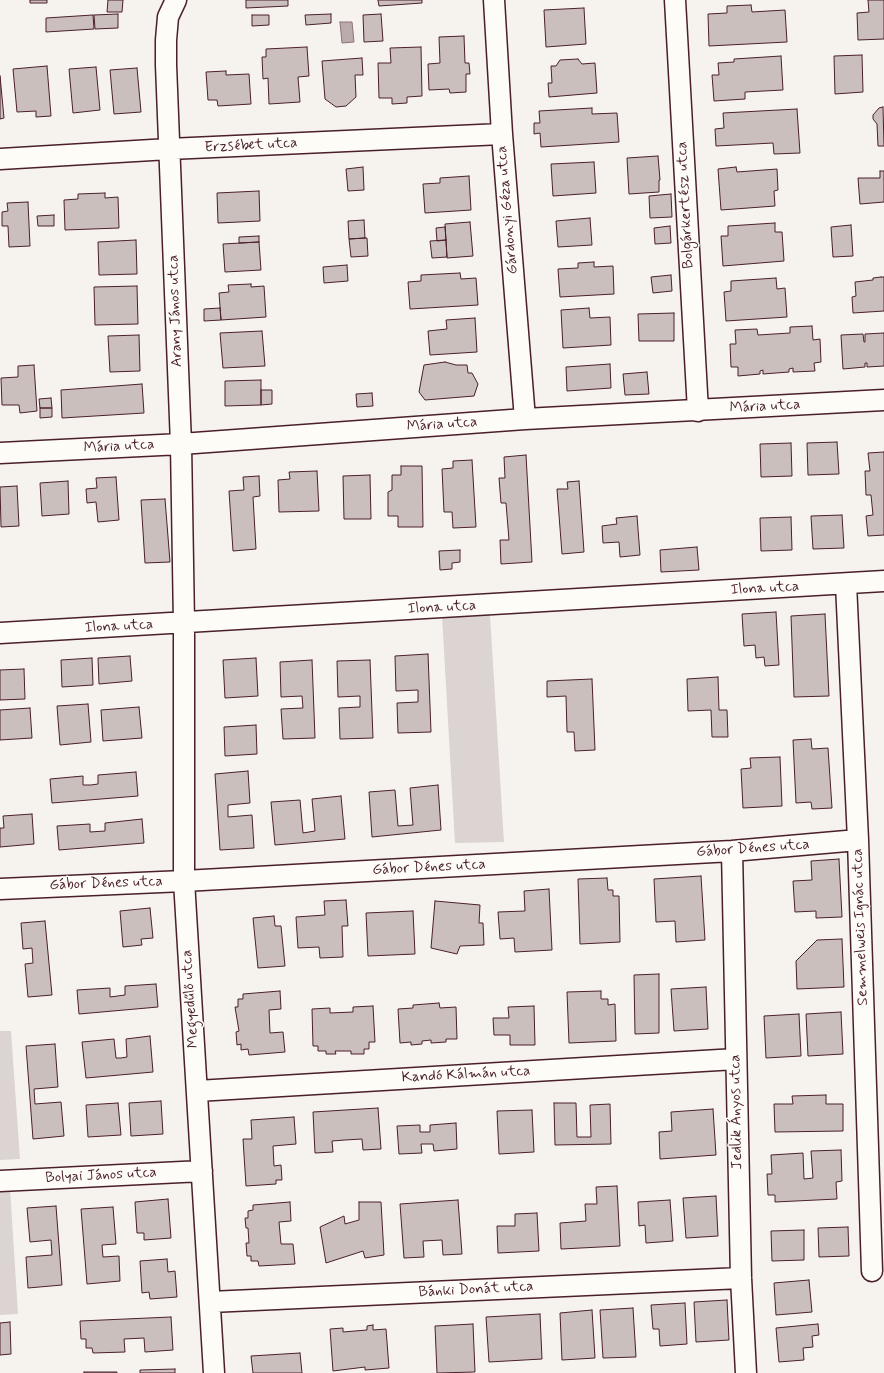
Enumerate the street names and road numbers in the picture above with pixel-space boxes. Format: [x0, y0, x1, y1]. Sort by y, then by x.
street label: Erzsébet utca [204, 135, 298, 157]
street label: Bolgárkertész utca [674, 141, 698, 269]
street label: Gárdonyi Géza utca [493, 145, 523, 275]
street label: Arany János utca [165, 255, 187, 367]
street label: Mária utca [729, 396, 801, 418]
street label: Mária utca [406, 414, 478, 436]
street label: Mária utca [83, 436, 155, 458]
street label: Ilona utca [730, 578, 800, 600]
street label: Ilona utca [407, 597, 477, 619]
street label: Ilona utca [84, 616, 154, 638]
street label: Gábor Dénes utca [696, 836, 810, 862]
street label: Semmelweis Ignác utca [849, 848, 873, 1006]
street label: Gábor Dénes utca [372, 856, 486, 880]
street label: Gábor Dénes utca [49, 873, 163, 895]
street label: Megyedűlő utca [179, 949, 203, 1049]
street label: Jedlik Ányos utca [727, 1054, 747, 1170]
street label: Kandó Kálmán utca [401, 1063, 531, 1087]
street label: Bolyai János utca [45, 1164, 157, 1188]
street label: Bánki Donát utca [418, 1278, 534, 1302]

